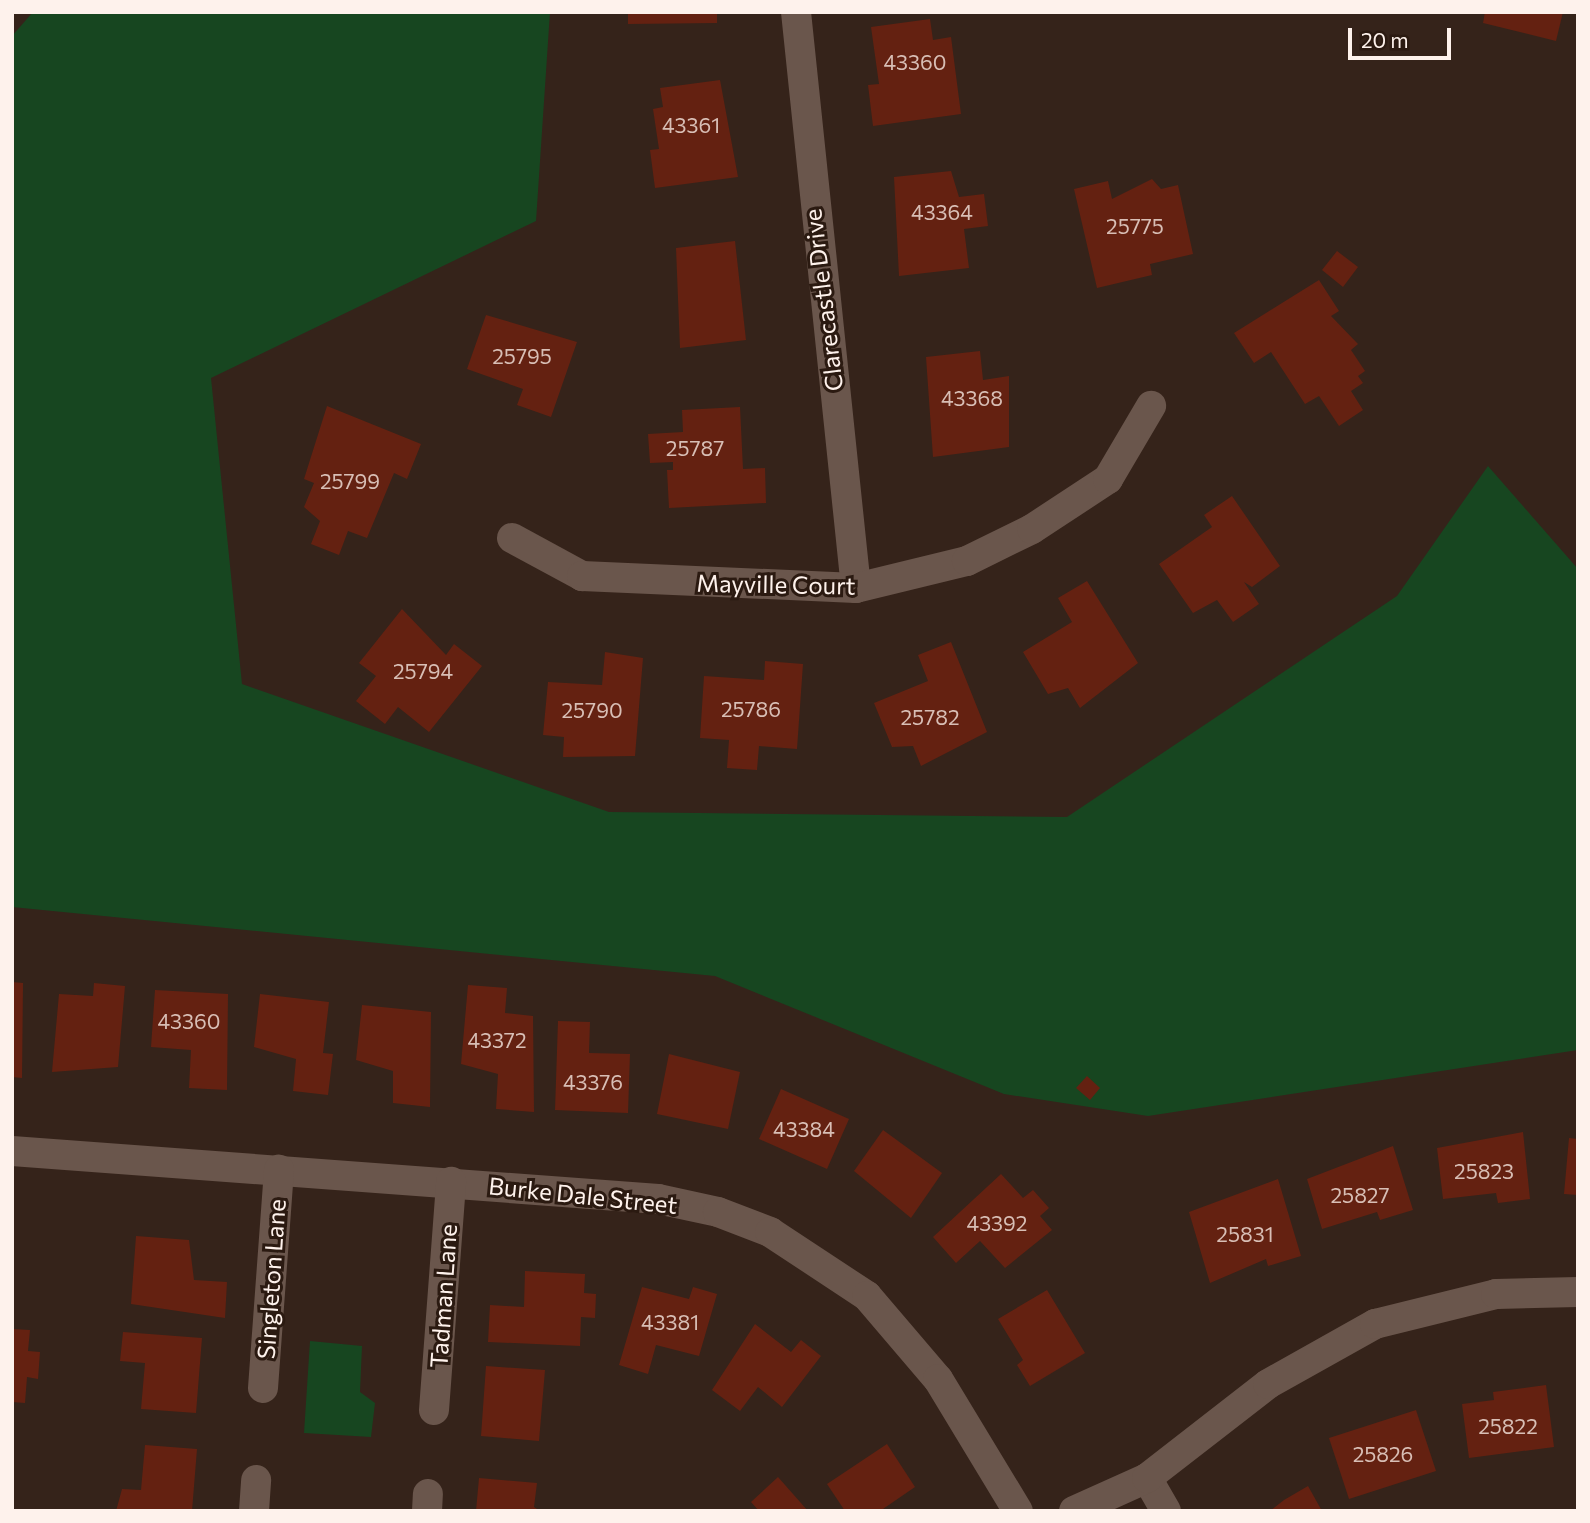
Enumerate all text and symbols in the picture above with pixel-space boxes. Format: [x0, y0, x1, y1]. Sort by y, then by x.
scale bar [1352, 14, 1455, 58]
text: 20 m [1361, 27, 1409, 52]
house number: 43360 [884, 49, 946, 75]
house number: 43361 [662, 112, 720, 138]
house number: 43364 [911, 199, 973, 225]
street label: Clarecastle Drive [798, 207, 848, 393]
house number: 25775 [1106, 213, 1164, 239]
house number: 25795 [492, 343, 552, 369]
house number: 43368 [941, 385, 1003, 411]
house number: 25787 [666, 435, 724, 461]
house number: 25799 [320, 468, 380, 494]
street label: Mayville Court [696, 568, 856, 600]
house number: 25794 [393, 658, 453, 684]
house number: 25786 [721, 696, 781, 722]
house number: 25790 [561, 697, 623, 723]
house number: 25782 [900, 704, 960, 730]
house number: 43360 [158, 1008, 220, 1034]
house number: 43372 [467, 1027, 527, 1053]
house number: 43376 [563, 1069, 623, 1095]
house number: 43384 [773, 1116, 835, 1142]
house number: 25823 [1454, 1158, 1514, 1184]
street label: Burke Dale Street [487, 1171, 679, 1219]
house number: 25827 [1330, 1182, 1390, 1208]
street label: Singleton Lane [251, 1198, 291, 1360]
house number: 43392 [967, 1210, 1027, 1236]
house number: 25831 [1216, 1221, 1274, 1247]
street label: Tadman Lane [424, 1223, 462, 1369]
house number: 43381 [641, 1309, 699, 1335]
house number: 25822 [1478, 1413, 1538, 1439]
house number: 25826 [1353, 1441, 1413, 1467]

